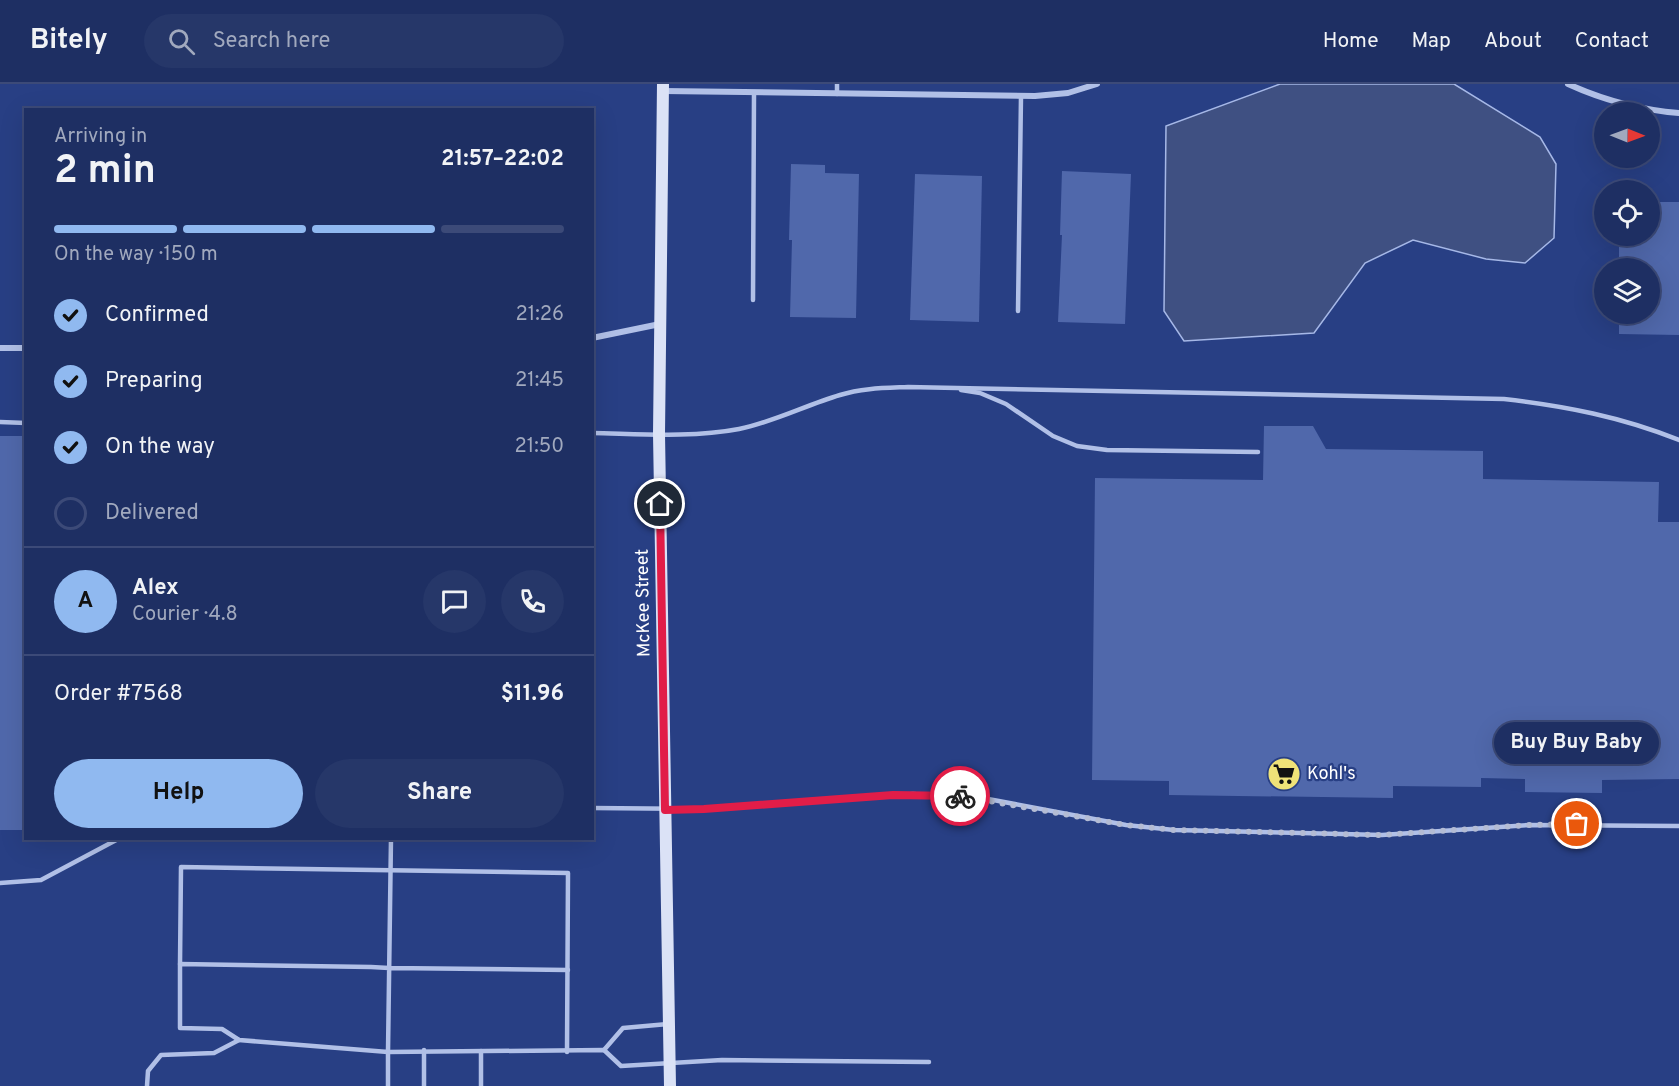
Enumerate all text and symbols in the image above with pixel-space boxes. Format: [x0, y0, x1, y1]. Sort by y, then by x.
search box [144, 14, 564, 68]
text: Bitely [30, 23, 108, 59]
icon: search [165, 25, 198, 58]
text: Search here [213, 28, 330, 55]
text: Home [1323, 28, 1379, 55]
text: Map [1412, 28, 1451, 55]
text: About [1484, 28, 1542, 55]
text: Contact [1575, 28, 1649, 55]
north arrow [1594, 102, 1660, 168]
map controls [1594, 102, 1660, 324]
text: Arriving in [54, 124, 147, 150]
text: 21:57–22:02 [441, 146, 564, 173]
text: 2 min [54, 148, 156, 197]
button: locate [1594, 180, 1660, 246]
text: On the way · 150 m [54, 242, 218, 268]
button: layers [1594, 258, 1660, 324]
icon: check [54, 299, 87, 332]
text: Confirmed [105, 302, 209, 329]
text: 21:26 [516, 302, 564, 328]
icon: check [54, 365, 87, 398]
text: Preparing [105, 368, 203, 395]
text: 21:45 [515, 368, 564, 394]
icon: check [54, 431, 87, 464]
text: On the way [105, 434, 215, 461]
text: 21:50 [515, 434, 564, 460]
pin [634, 478, 685, 529]
icon: home [643, 487, 676, 520]
text: Delivered [105, 500, 199, 527]
street label: McKee Street [632, 549, 656, 657]
button: chat [423, 570, 486, 633]
button: phone [501, 570, 564, 633]
text: Alex [132, 575, 179, 602]
text: A [78, 588, 93, 615]
text: Courier · 4.8 [132, 602, 238, 628]
text: Order #7568 [54, 681, 183, 708]
text: $11.96 [501, 681, 564, 708]
callout: Buy Buy Baby [1494, 722, 1660, 764]
text: Buy Buy Baby [1511, 730, 1642, 756]
supermarket icon: Kohl's [1266, 756, 1302, 792]
button: Help [54, 759, 303, 828]
button: Share [315, 759, 564, 828]
place label: Kohl's [1307, 763, 1356, 786]
courier [930, 766, 990, 826]
icon: bike [944, 780, 977, 813]
pin [1551, 798, 1602, 849]
icon: bag [1560, 807, 1593, 840]

